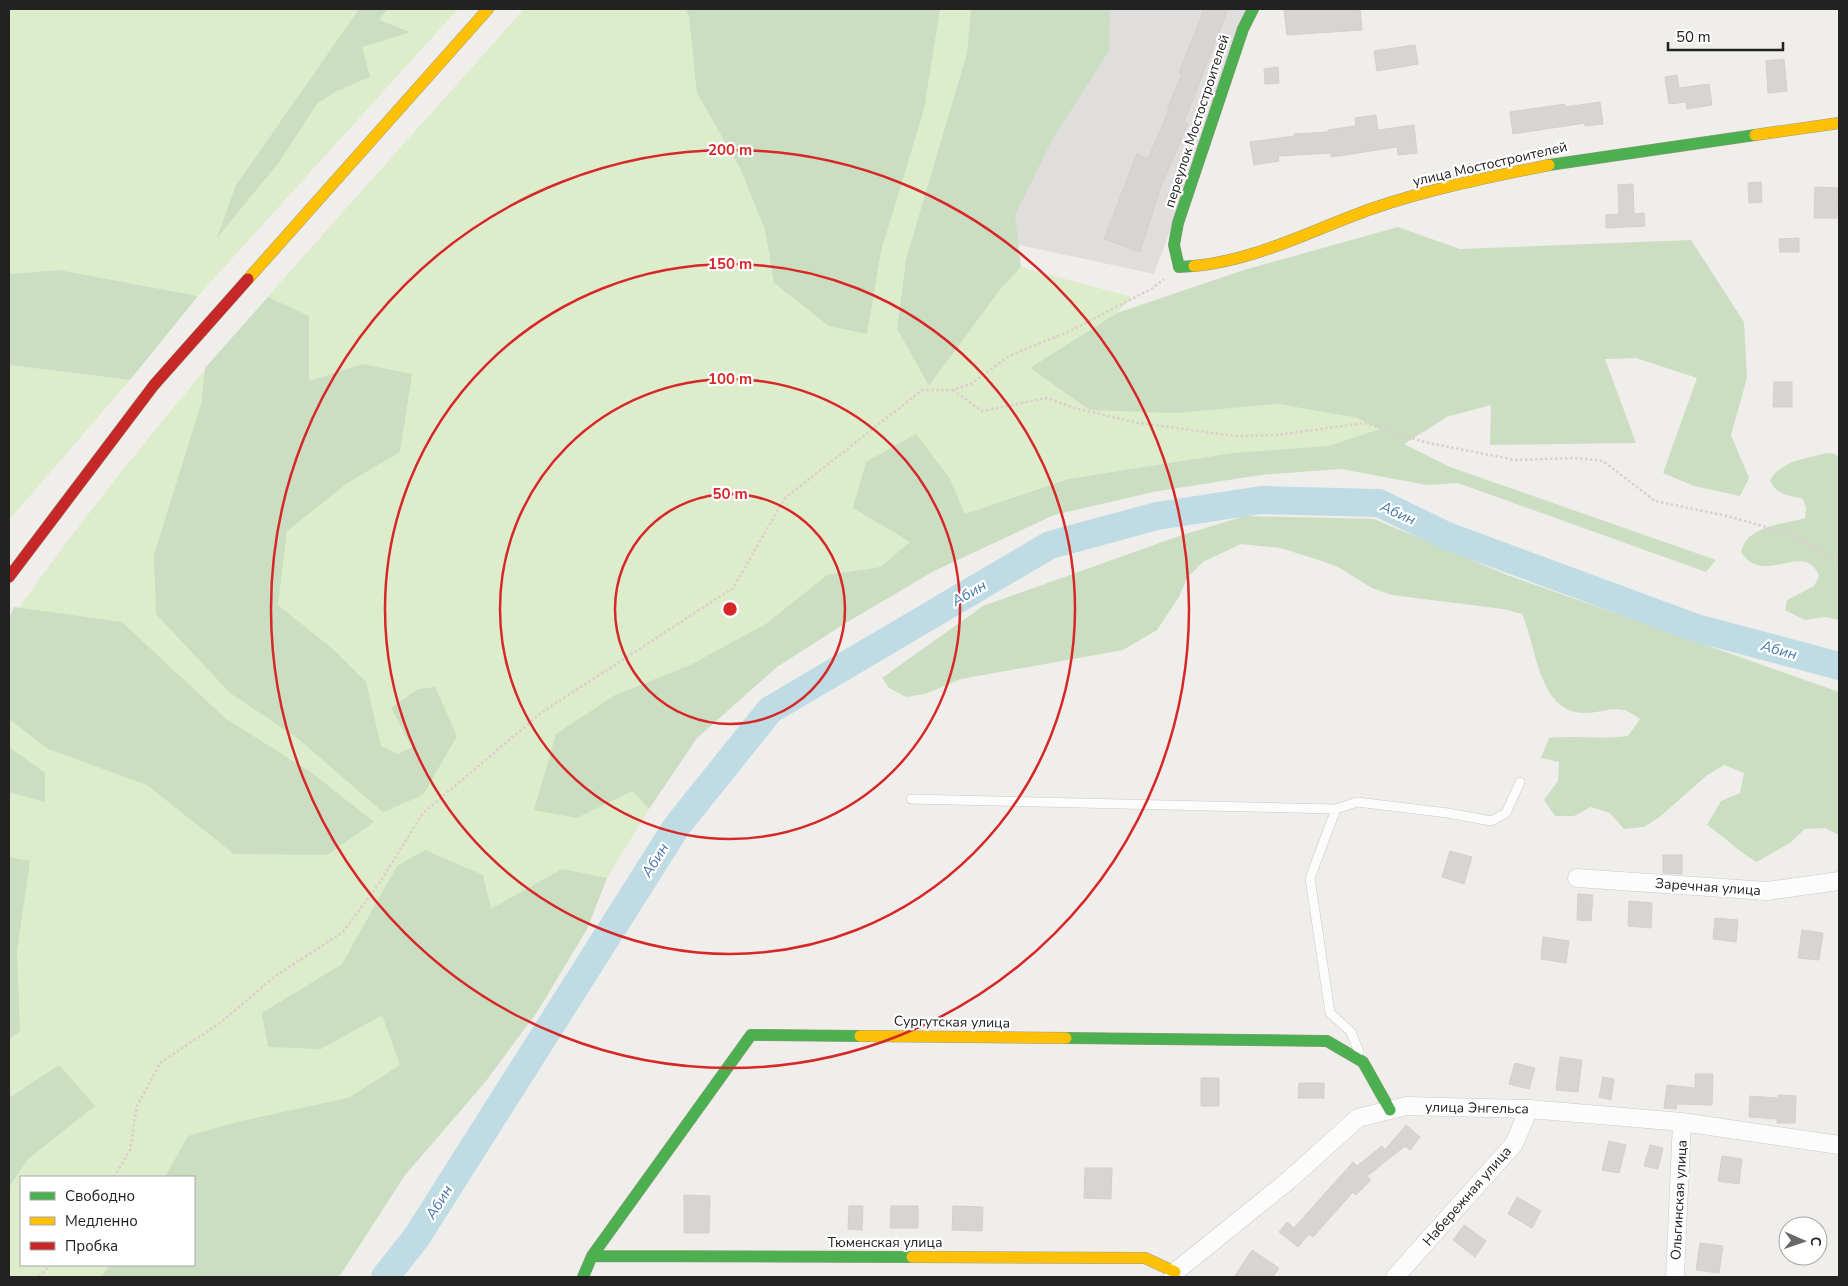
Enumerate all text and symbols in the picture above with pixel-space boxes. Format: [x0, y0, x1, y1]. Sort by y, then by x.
scale bar [1668, 20, 1783, 52]
text: 50 m [1676, 27, 1711, 47]
street label: переулок Мостостроителей [1160, 32, 1234, 210]
street label: улица Мостостроителей [1411, 137, 1569, 191]
text: 200 m [708, 140, 752, 160]
text: 150 m [708, 254, 752, 274]
text: 100 m [708, 369, 752, 389]
text: 50 m [712, 484, 748, 504]
water label: Абин [1376, 496, 1419, 530]
water label: Абин [947, 575, 990, 611]
centre of rings [721, 600, 739, 618]
water label: Абин [1758, 635, 1799, 664]
water label: Абин [636, 839, 673, 882]
street label: Заречная улица [1654, 874, 1762, 900]
street label: Сургутская улица [894, 1011, 1010, 1033]
street label: улица Энгельса [1425, 1098, 1529, 1118]
street label: Ольгинская улица [1666, 1139, 1692, 1261]
street label: Набережная улица [1418, 1142, 1516, 1250]
legend [20, 1176, 195, 1266]
water label: Абин [420, 1181, 457, 1224]
text: Свободно [65, 1186, 135, 1206]
text: Медленно [65, 1211, 138, 1231]
north arrow [1778, 1216, 1828, 1266]
street label: Тюменская улица [828, 1233, 942, 1252]
text: Пробка [65, 1236, 118, 1256]
text: С [1806, 1236, 1825, 1247]

